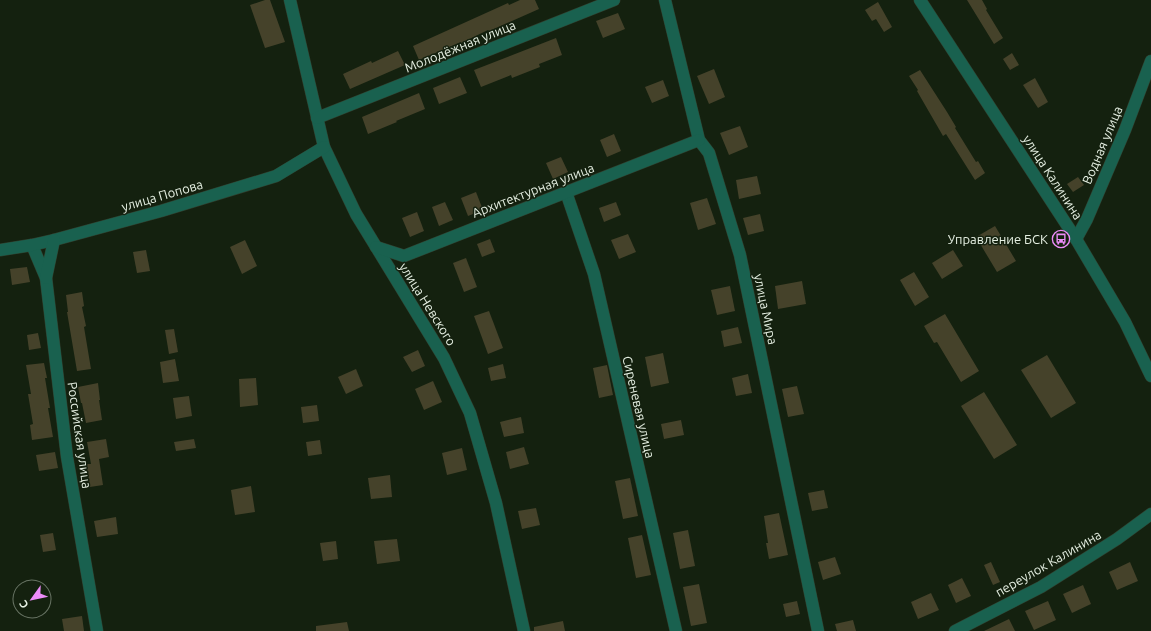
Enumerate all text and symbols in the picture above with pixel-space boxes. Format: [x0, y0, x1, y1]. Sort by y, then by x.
street label: Молодёжная улица [403, 17, 517, 75]
street label: Водная улица [1079, 104, 1125, 186]
street label: улица Калинина [1020, 132, 1086, 222]
street label: Архитектурная улица [470, 160, 596, 220]
street label: улица Попова [120, 177, 204, 213]
bus stop icon: Управление БСК [1051, 229, 1071, 249]
place label: Управление БСК [948, 232, 1048, 246]
street label: улица Невского [397, 260, 459, 348]
street label: улица Мира [752, 272, 780, 346]
street label: Сиреневая улица [620, 354, 658, 460]
street label: Российская улица [66, 381, 94, 489]
street label: переулок Калинина [993, 527, 1103, 599]
north arrow [12, 579, 52, 619]
text: С [17, 598, 31, 611]

